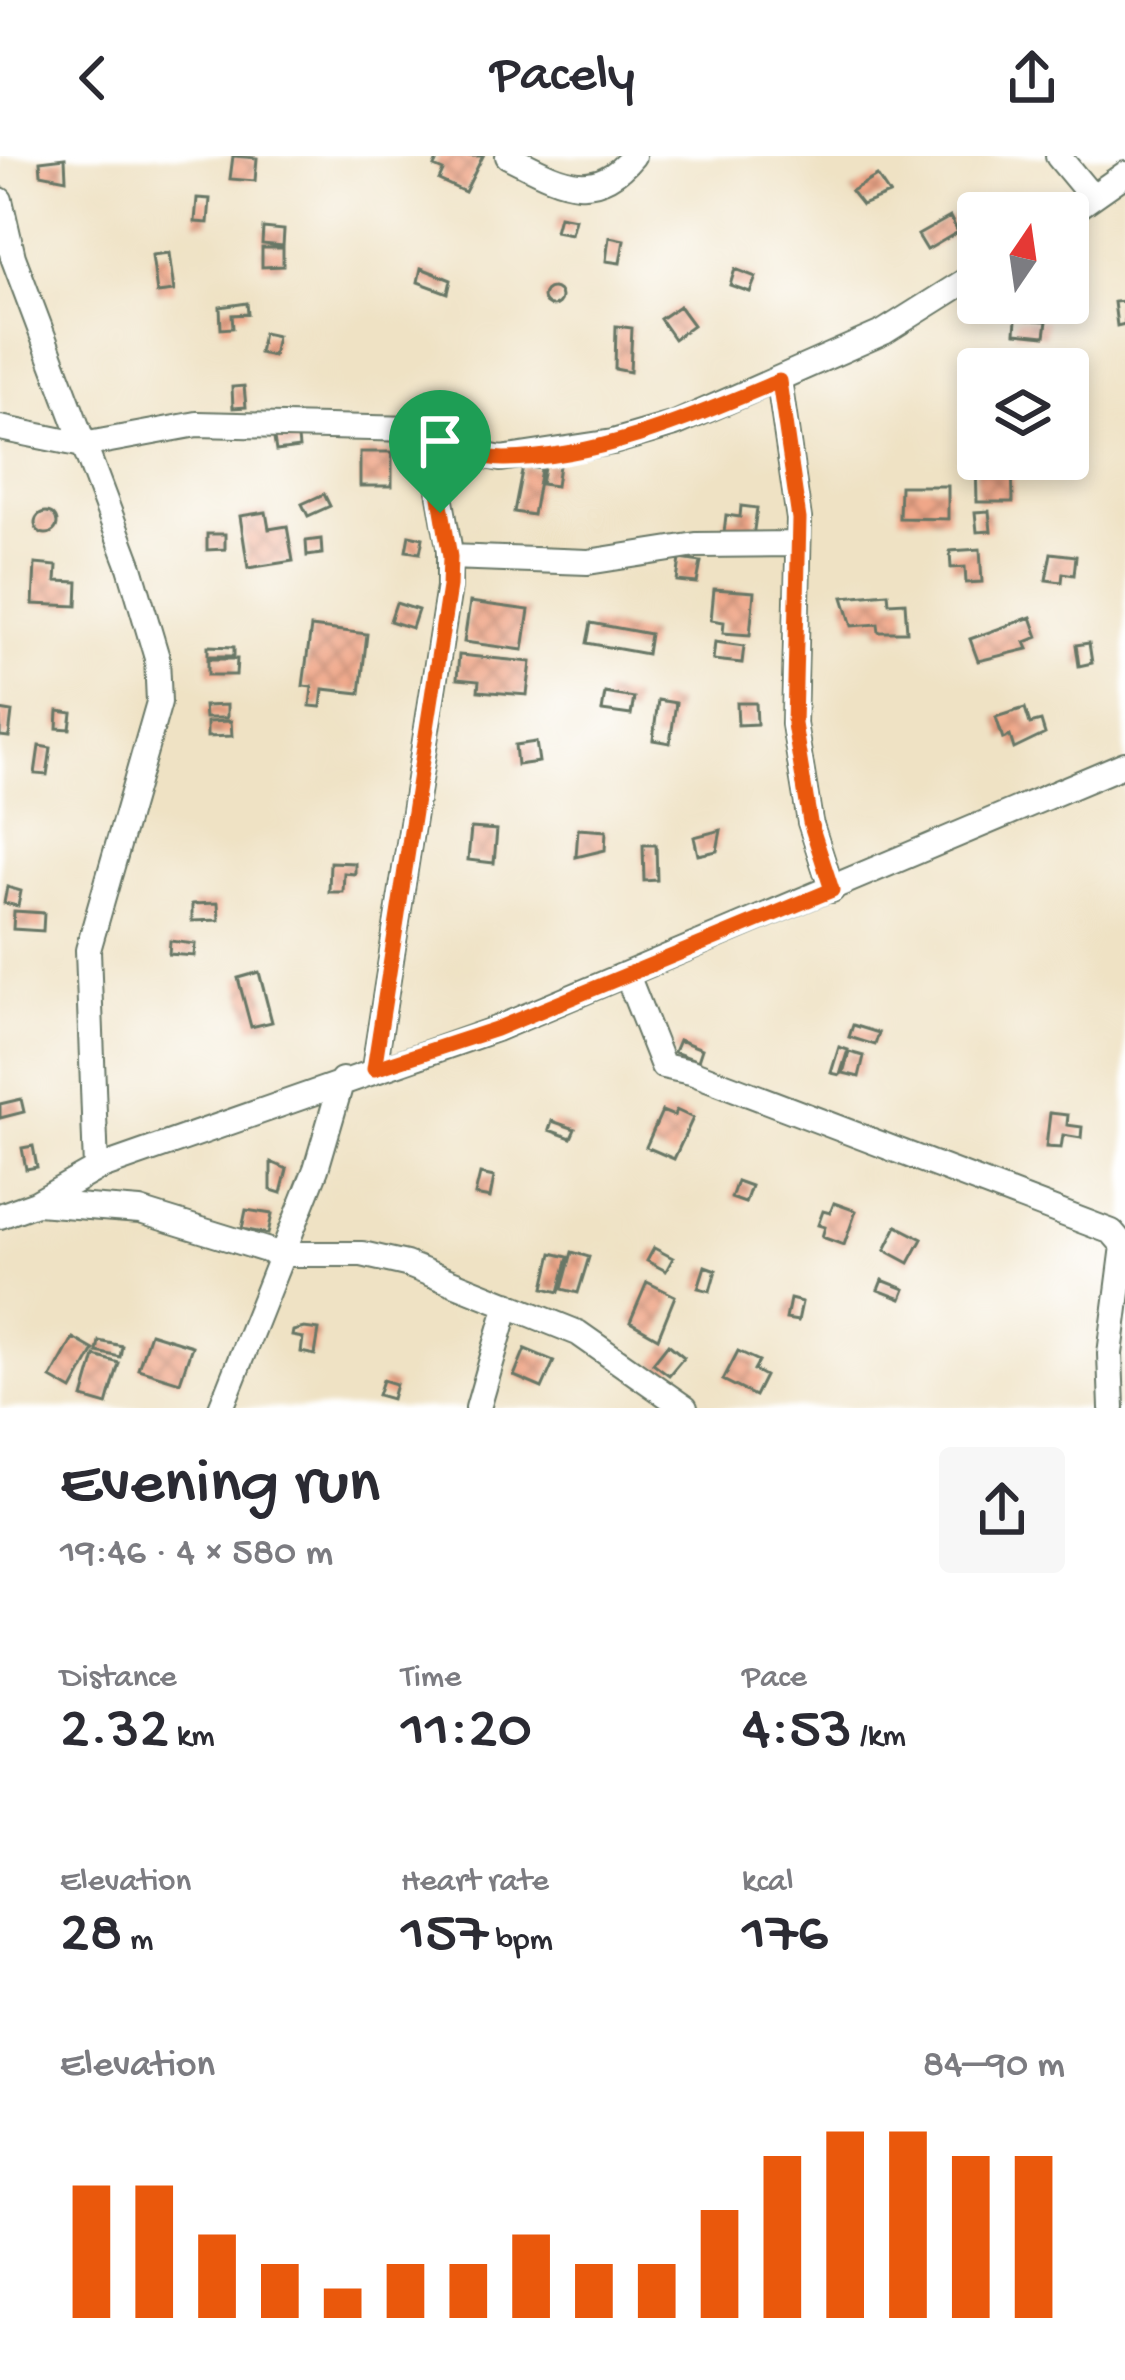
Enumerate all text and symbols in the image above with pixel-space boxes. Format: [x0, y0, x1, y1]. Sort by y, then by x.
icon: back [60, 45, 126, 111]
icon: share [999, 45, 1065, 111]
text: Pacely [490, 46, 635, 110]
north arrow [957, 192, 1089, 324]
map controls [957, 192, 1089, 480]
button: layers [957, 348, 1089, 480]
pin [389, 390, 491, 513]
icon: arrive [407, 408, 473, 474]
button: share [939, 1447, 1065, 1573]
text: Evening run [60, 1448, 380, 1526]
text: 19:46 · 4 × 580 m [60, 1532, 333, 1578]
text: Distance [60, 1660, 177, 1698]
text: Time [401, 1660, 461, 1698]
text: Pace [742, 1660, 807, 1698]
text: 2.32 [60, 1698, 169, 1768]
text: 11:20 [401, 1698, 532, 1768]
text: 4:53 [742, 1698, 852, 1768]
text: km [169, 1719, 215, 1757]
text: /km [852, 1719, 906, 1757]
text: Elevation [60, 1864, 191, 1902]
text: Heart rate [401, 1864, 549, 1902]
text: kcal [742, 1864, 794, 1902]
text: 28 [60, 1902, 122, 1972]
text: 157 [401, 1902, 488, 1972]
text: 176 [742, 1902, 828, 1972]
text: m [122, 1923, 154, 1961]
text: bpm [488, 1923, 553, 1961]
text: Elevation [60, 2044, 215, 2090]
text: 84–90 m [923, 2044, 1065, 2090]

